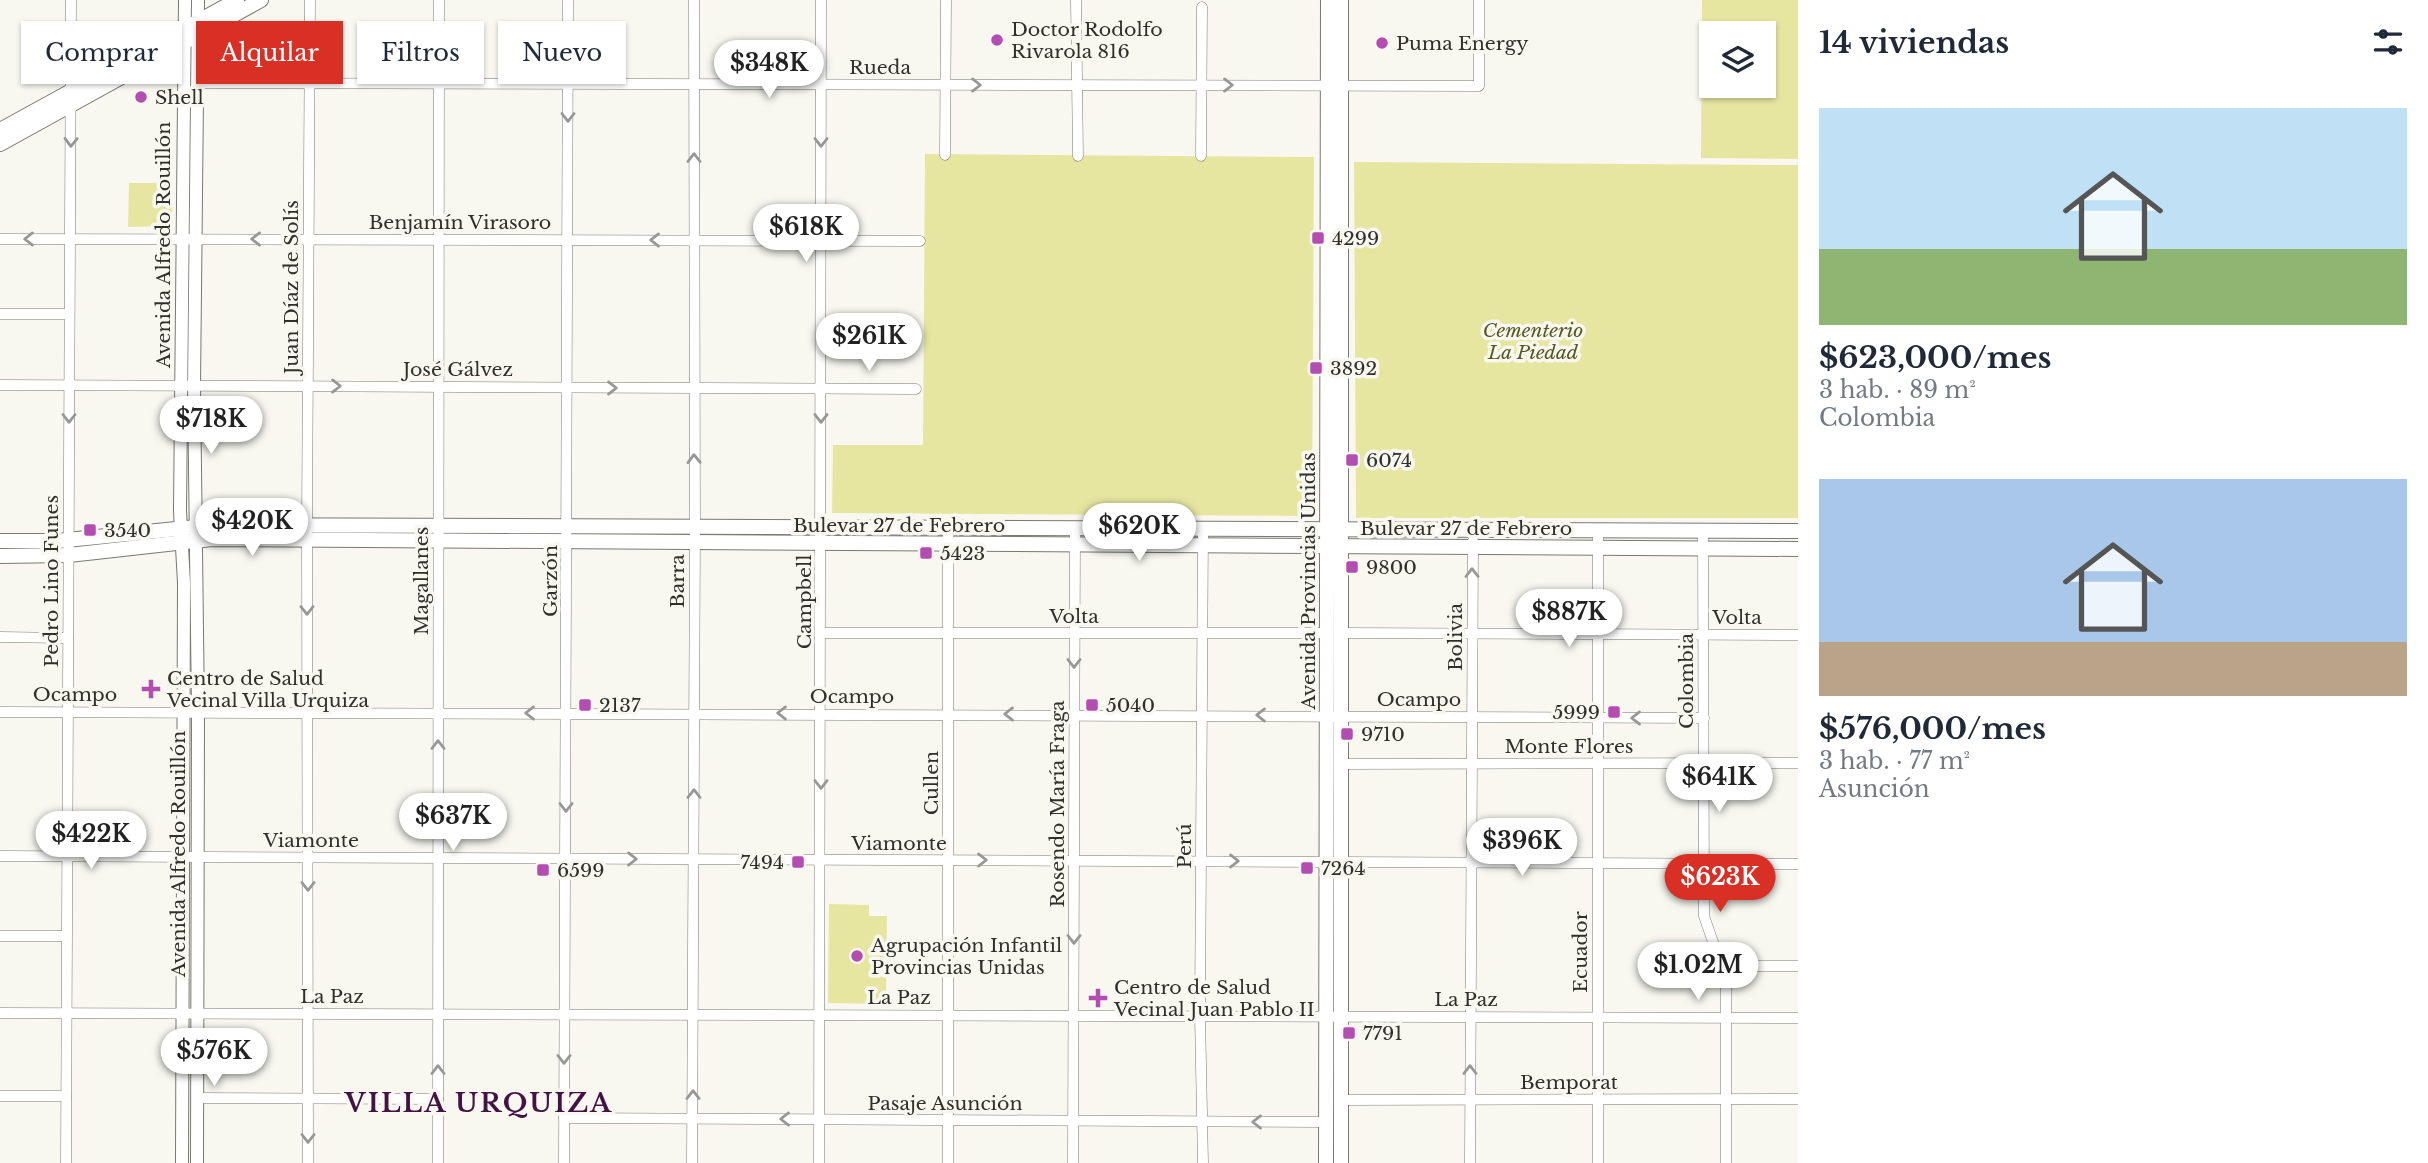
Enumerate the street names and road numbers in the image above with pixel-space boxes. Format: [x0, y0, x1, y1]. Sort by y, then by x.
street label: Rueda [849, 56, 911, 79]
street label: Avenida Alfredo Rouillón [152, 122, 175, 369]
street label: Juan Díaz de Solís [280, 200, 303, 377]
street label: Benjamín Virasoro [369, 211, 551, 234]
street label: José Gálvez [400, 358, 513, 381]
street label: Avenida Provincias Unidas [1297, 452, 1320, 711]
street label: Pedro Lino Funes [40, 495, 63, 667]
street label: Bulevar 27 de Febrero [793, 514, 1005, 537]
street label: Bulevar 27 de Febrero [1360, 517, 1572, 540]
street label: Magallanes [410, 527, 433, 635]
street label: Garzón [539, 545, 562, 617]
street label: Barra [666, 554, 689, 608]
street label: Campbell [793, 555, 816, 649]
street label: Bolivia [1444, 602, 1467, 671]
street label: Volta [1048, 605, 1099, 628]
street label: Volta [1711, 606, 1762, 629]
street label: Colombia [1675, 632, 1698, 729]
street label: Ocampo [33, 683, 117, 706]
street label: Ocampo [810, 685, 894, 708]
street label: Ocampo [1377, 688, 1461, 711]
street label: Rosendo María Fraga [1046, 700, 1069, 908]
street label: Avenida Alfredo Rouillón [167, 731, 190, 978]
street label: Monte Flores [1505, 735, 1633, 758]
street label: Cullen [920, 751, 943, 815]
street label: Perú [1173, 823, 1196, 869]
street label: Viamonte [262, 829, 359, 852]
street label: Viamonte [850, 832, 947, 855]
street label: Ecuador [1569, 911, 1592, 993]
street label: La Paz [300, 985, 364, 1008]
street label: La Paz [867, 986, 931, 1009]
street label: La Paz [1434, 988, 1498, 1011]
street label: Bemporat [1520, 1071, 1619, 1094]
street label: Pasaje Asunción [867, 1092, 1023, 1115]

